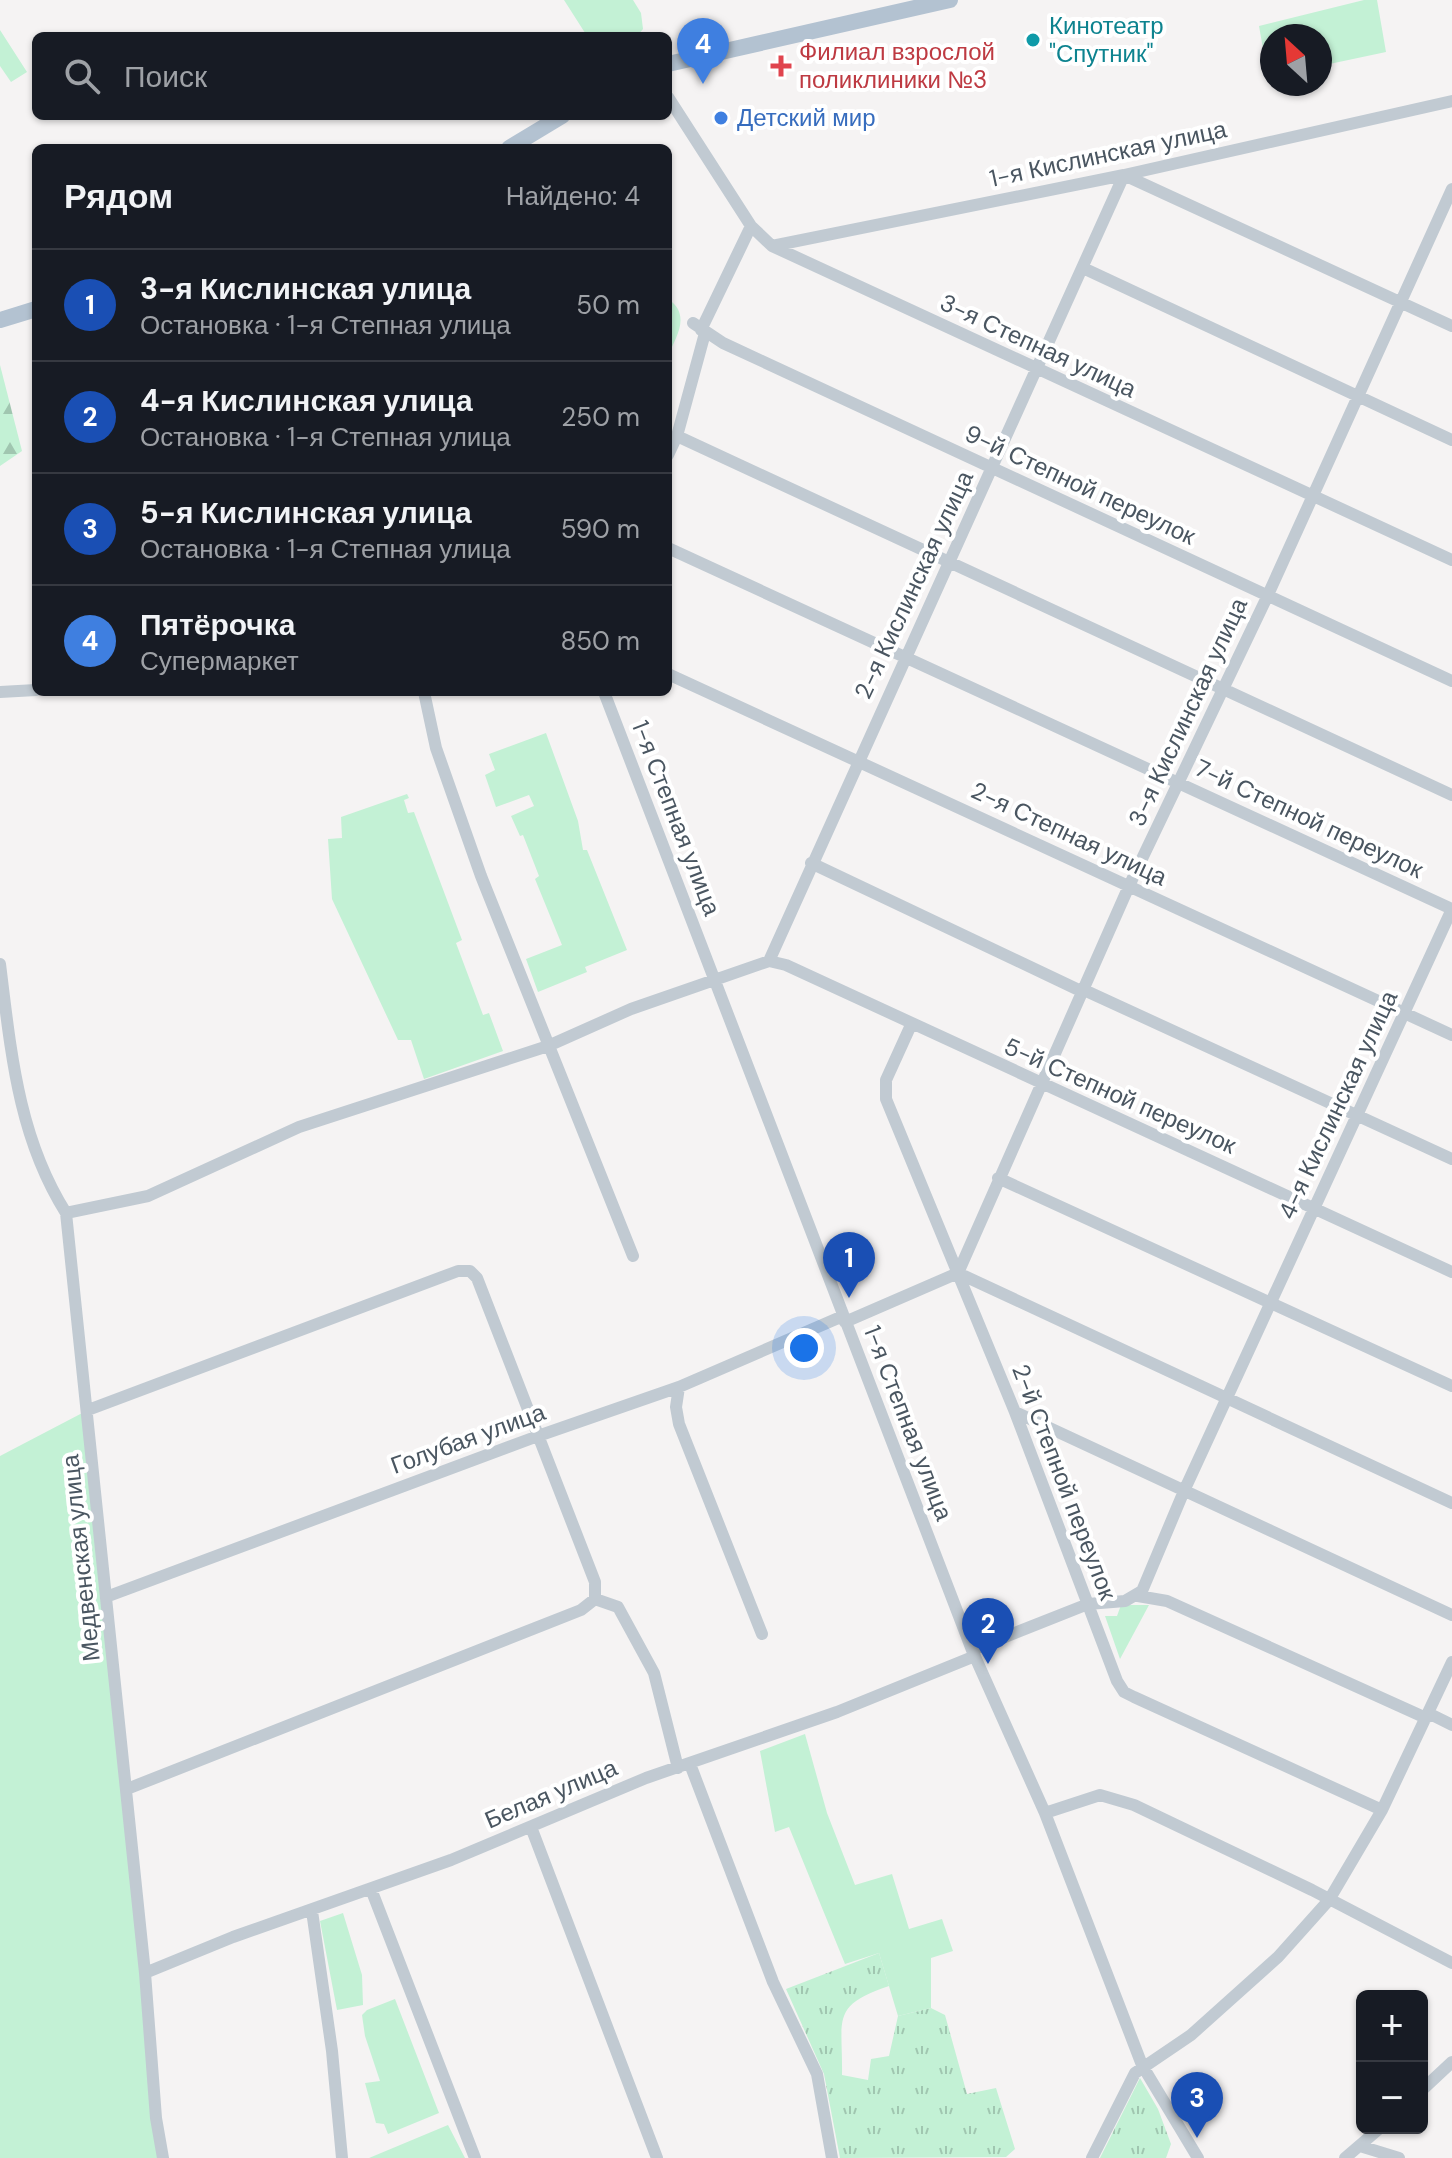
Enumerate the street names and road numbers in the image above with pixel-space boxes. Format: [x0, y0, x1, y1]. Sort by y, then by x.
street label: 1-я Кислинская улица [986, 113, 1230, 194]
street label: 3-я Степная улица [935, 287, 1142, 405]
street label: 9-й Степной переулок [960, 417, 1201, 552]
street label: 2-я Кислинская улица [847, 465, 980, 704]
street label: 3-я Кислинская улица [1121, 592, 1254, 831]
street label: 1-я Степная улица [625, 716, 728, 920]
street label: 7-й Степной переулок [1190, 752, 1429, 885]
street label: 2-я Степная улица [966, 775, 1173, 893]
street label: 4-я Кислинская улица [1271, 985, 1404, 1224]
street label: 5-й Степной переулок [999, 1030, 1241, 1161]
street label: 1-я Степная улица [857, 1321, 960, 1525]
street label: 2-й Степной переулок [1005, 1360, 1124, 1604]
street label: Голубая улица [386, 1396, 550, 1481]
street label: Медвенская улица [54, 1452, 107, 1663]
street label: Белая улица [480, 1751, 622, 1835]

